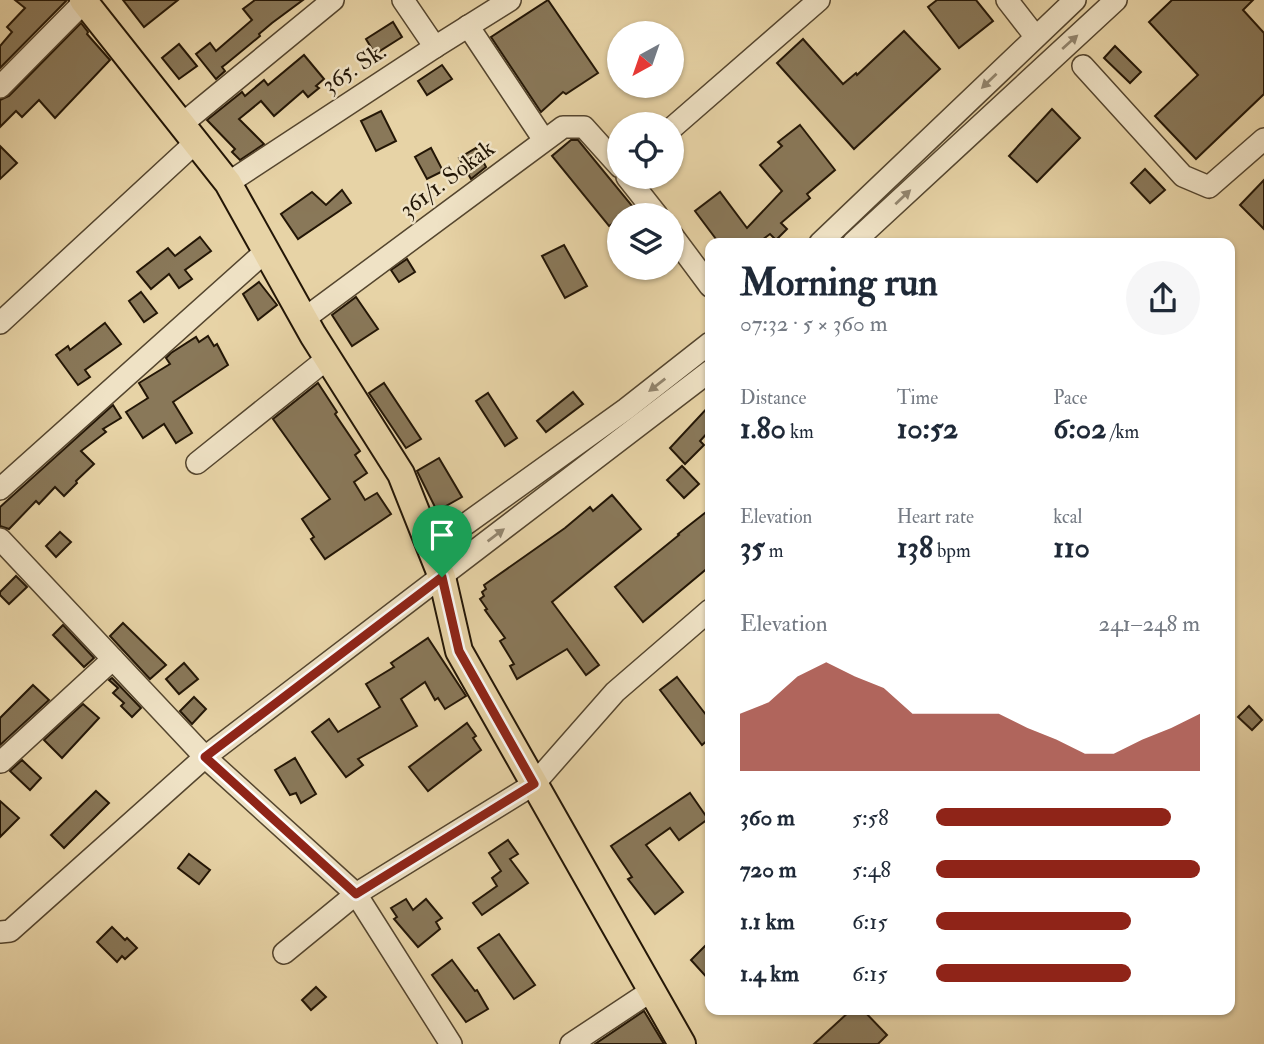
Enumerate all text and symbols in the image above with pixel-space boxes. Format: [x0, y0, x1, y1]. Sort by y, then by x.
north arrow [607, 21, 684, 98]
map controls [607, 21, 684, 280]
one-way arrow [1061, 34, 1078, 50]
street label: 365. Sk. [316, 36, 392, 100]
one-way arrow [981, 72, 998, 89]
button: locate [607, 112, 684, 189]
street label: 361/1. Sokak [393, 133, 501, 225]
one-way arrow [894, 189, 911, 205]
button: layers [607, 203, 684, 280]
text: Morning run [740, 259, 938, 307]
button: share [1126, 261, 1200, 335]
text: 07:32 · 5 × 360 m [740, 309, 888, 338]
one-way arrow [648, 377, 666, 392]
text: Distance [740, 386, 806, 410]
text: Time [897, 386, 938, 410]
text: Pace [1053, 386, 1087, 410]
text: 1.80 [740, 410, 786, 447]
text: 10:52 [897, 410, 958, 447]
text: 6:02 [1053, 410, 1106, 447]
text: km [786, 420, 814, 444]
text: /km [1106, 420, 1139, 444]
pin [412, 505, 472, 577]
text: Elevation [740, 505, 812, 529]
text: Heart rate [897, 505, 974, 529]
text: kcal [1053, 505, 1082, 529]
icon: arrive [423, 516, 461, 554]
one-way arrow [487, 528, 505, 543]
text: 35 [740, 529, 765, 566]
text: 138 [897, 529, 933, 566]
text: 110 [1053, 529, 1090, 566]
text: m [765, 539, 783, 563]
text: bpm [933, 539, 971, 563]
text: Elevation [740, 609, 828, 638]
text: 241–248 m [1099, 609, 1200, 638]
text: 360 m [740, 803, 795, 832]
text: 5:58 [852, 803, 889, 832]
text: 720 m [740, 855, 797, 884]
text: 5:48 [852, 855, 891, 884]
text: 1.1 km [740, 907, 795, 936]
text: 6:15 [852, 907, 888, 936]
text: 1.4 km [740, 959, 799, 988]
text: 6:15 [852, 959, 888, 988]

